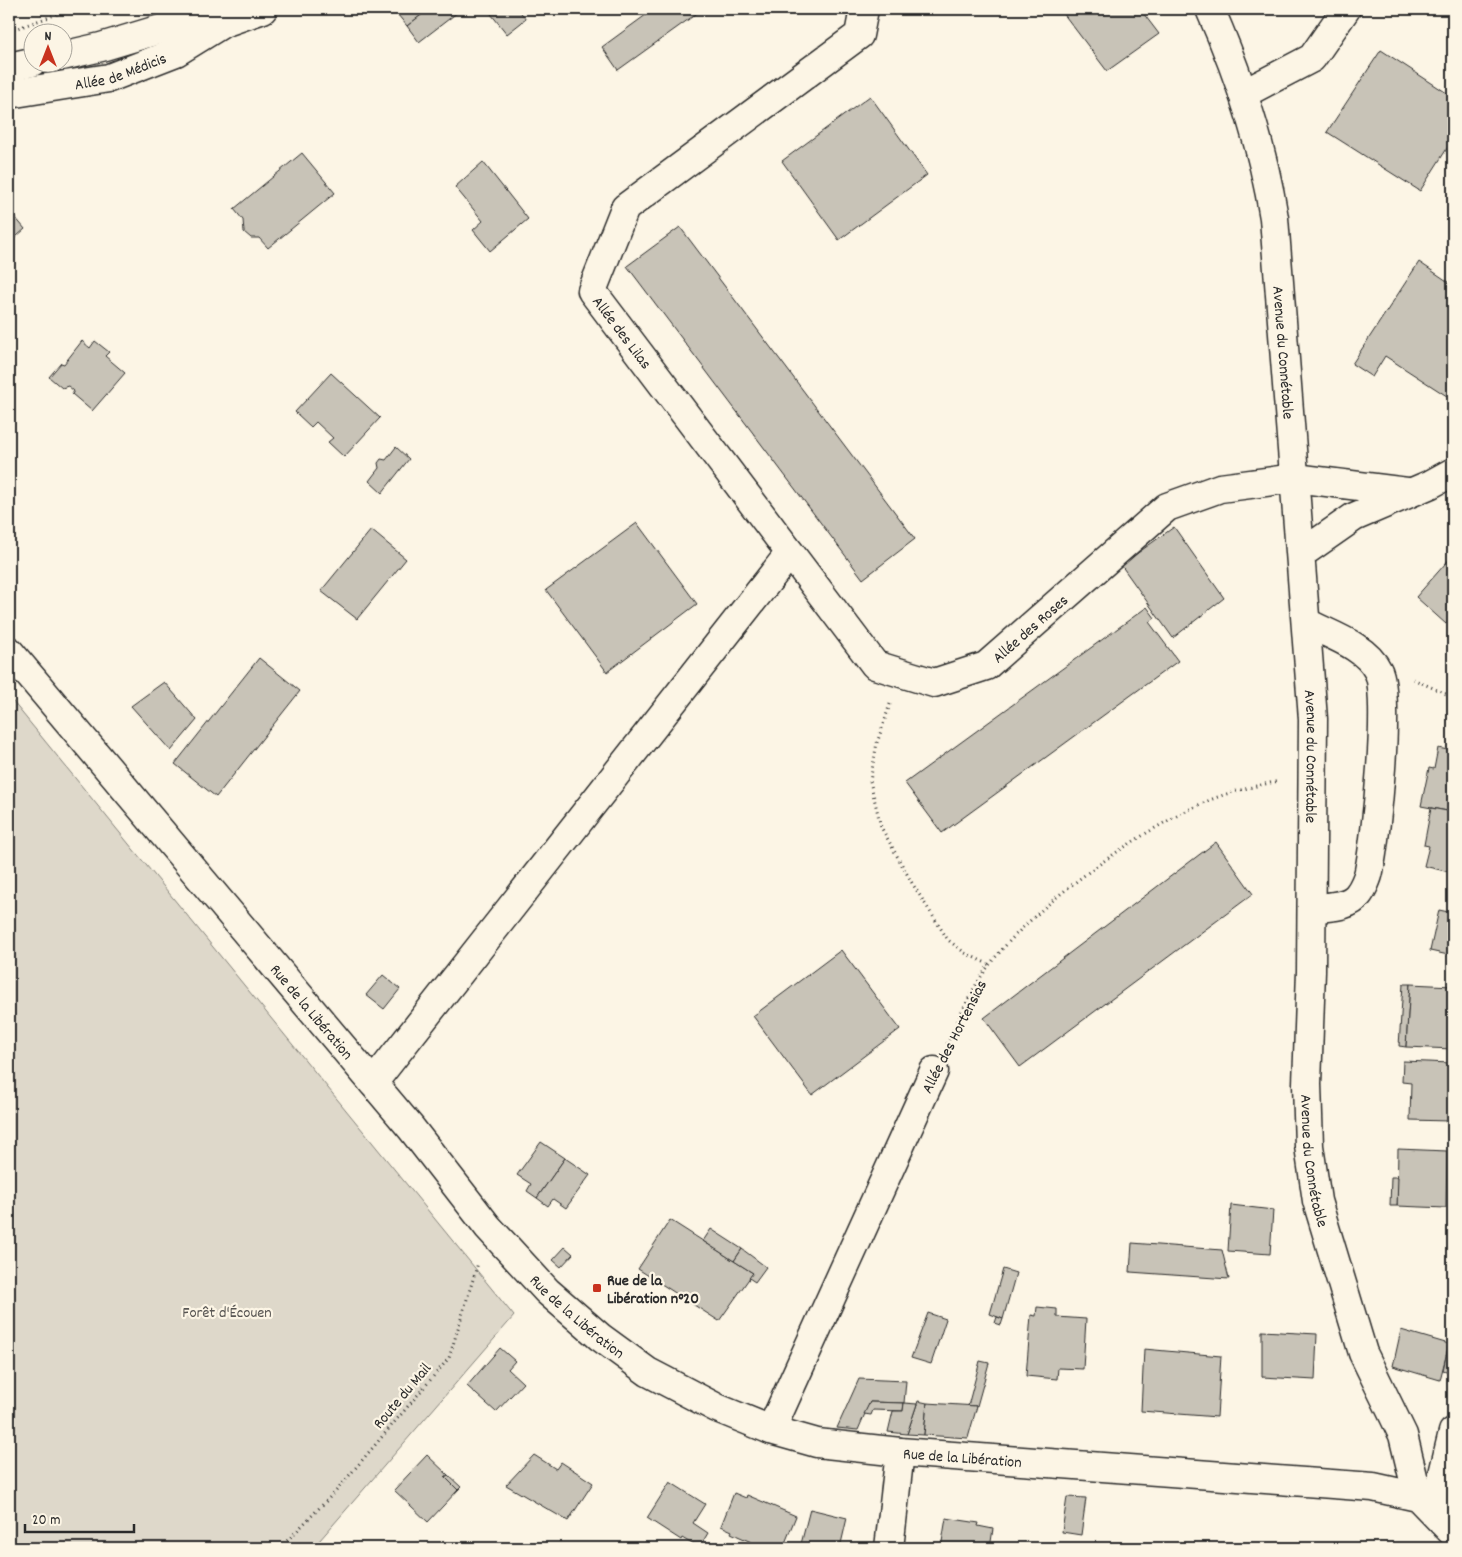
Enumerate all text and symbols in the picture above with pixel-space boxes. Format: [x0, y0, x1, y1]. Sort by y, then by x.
north arrow [22, 22, 72, 72]
text: N [45, 27, 52, 47]
street label: Allée de Médicis [73, 48, 170, 97]
street label: Avenue du Connétable [1265, 285, 1299, 420]
street label: Allée des Lilas [586, 292, 656, 375]
street label: Allée des Roses [988, 590, 1074, 670]
street label: Avenue du Connétable [1297, 689, 1322, 823]
street label: Rue de la Libération [264, 960, 358, 1066]
street label: Allée des Hortensias [917, 976, 994, 1098]
street label: Avenue du Connétable [1293, 1094, 1333, 1230]
street label: Rue de la Libération [523, 1270, 629, 1365]
place label: Rue de la Libération n°20 [607, 1270, 699, 1311]
marker: Rue de la Libération n°20 [591, 1282, 603, 1294]
park label: Forêt d'Écouen [182, 1302, 272, 1325]
street label: Route du Mail [368, 1358, 438, 1435]
street label: Rue de la Libération [902, 1443, 1022, 1475]
scale bar [25, 1502, 134, 1534]
text: 20 m [32, 1510, 60, 1532]

